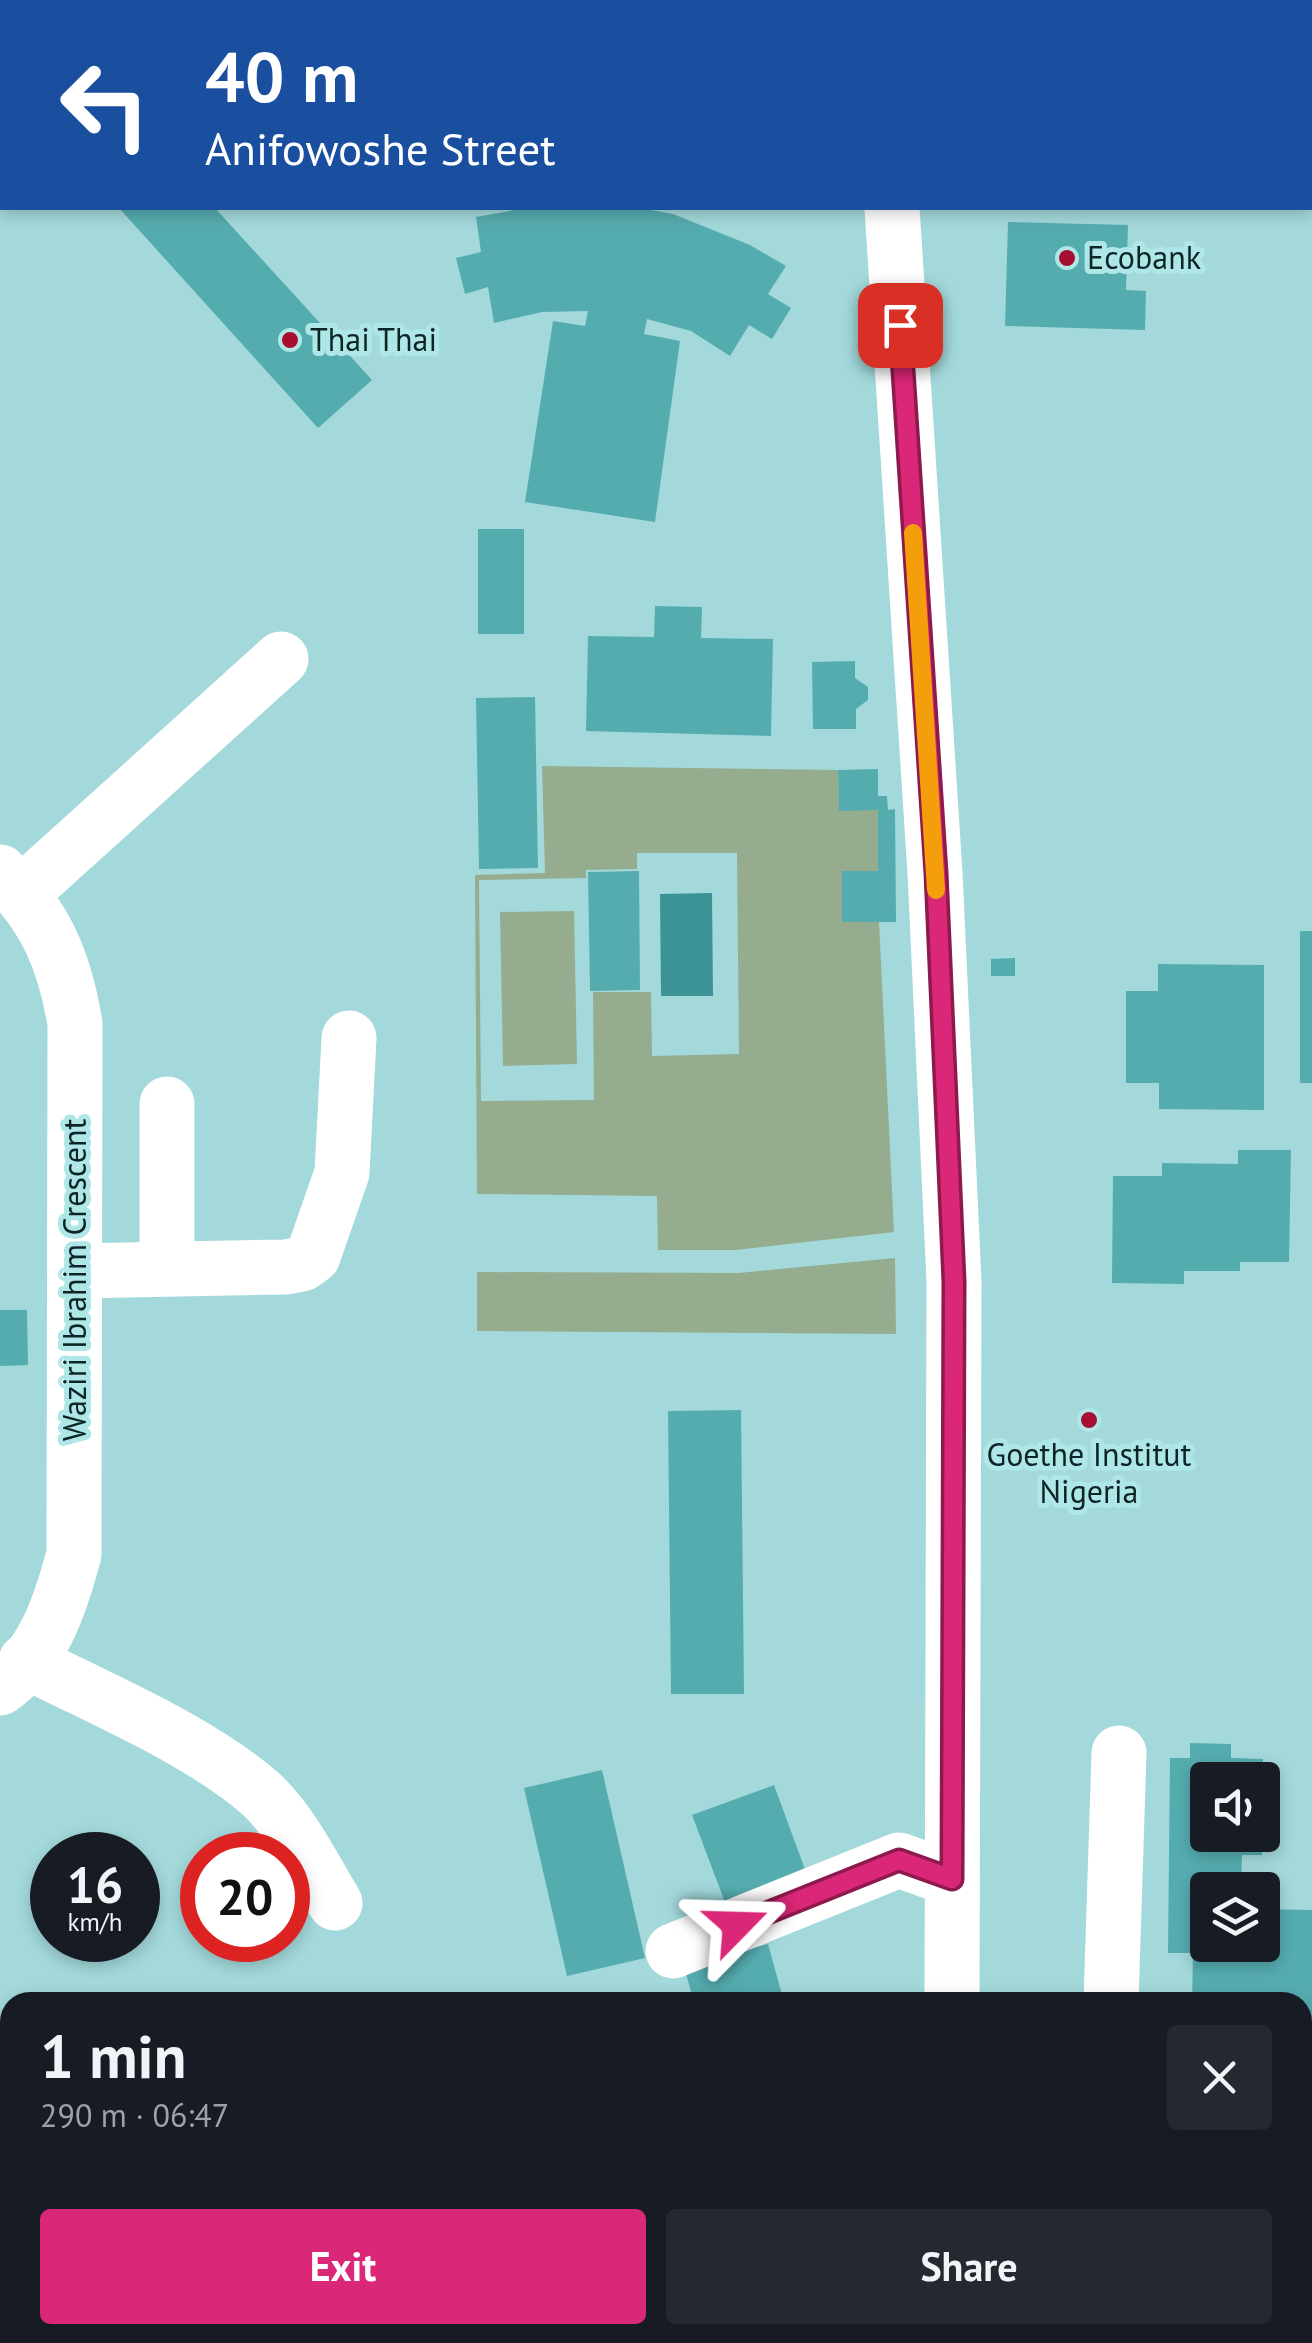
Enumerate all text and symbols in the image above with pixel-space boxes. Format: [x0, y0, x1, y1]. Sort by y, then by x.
text: 40 m [205, 31, 358, 121]
icon: left [40, 40, 170, 170]
text: Anifowoshe Street [205, 119, 556, 177]
place label: Ecobank [1087, 236, 1202, 278]
marker: Ecobank [1056, 247, 1078, 269]
pin [858, 283, 943, 368]
icon: arrive [873, 298, 928, 353]
place label: Thai Thai [310, 318, 437, 360]
marker: Thai Thai [279, 329, 301, 351]
street label: Waziri Ibrahim Crescent [53, 1119, 95, 1441]
marker: Goethe Institut Nigeria [1078, 1409, 1100, 1431]
place label: Goethe Institut Nigeria [987, 1433, 1192, 1512]
map controls [1190, 1762, 1280, 1962]
button: sound [1190, 1762, 1280, 1852]
speed limit sign: 20 [180, 1832, 310, 1962]
text: 16 [67, 1852, 123, 1917]
button: layers [1190, 1872, 1280, 1962]
position arrow [685, 1873, 789, 1977]
text: km/h [68, 1906, 122, 1938]
text: 1 min [40, 2017, 186, 2095]
button: close [1167, 2025, 1272, 2130]
text: 290 m · 06:47 [40, 2094, 229, 2136]
button: Exit [40, 2209, 646, 2324]
button: Share [666, 2209, 1272, 2324]

